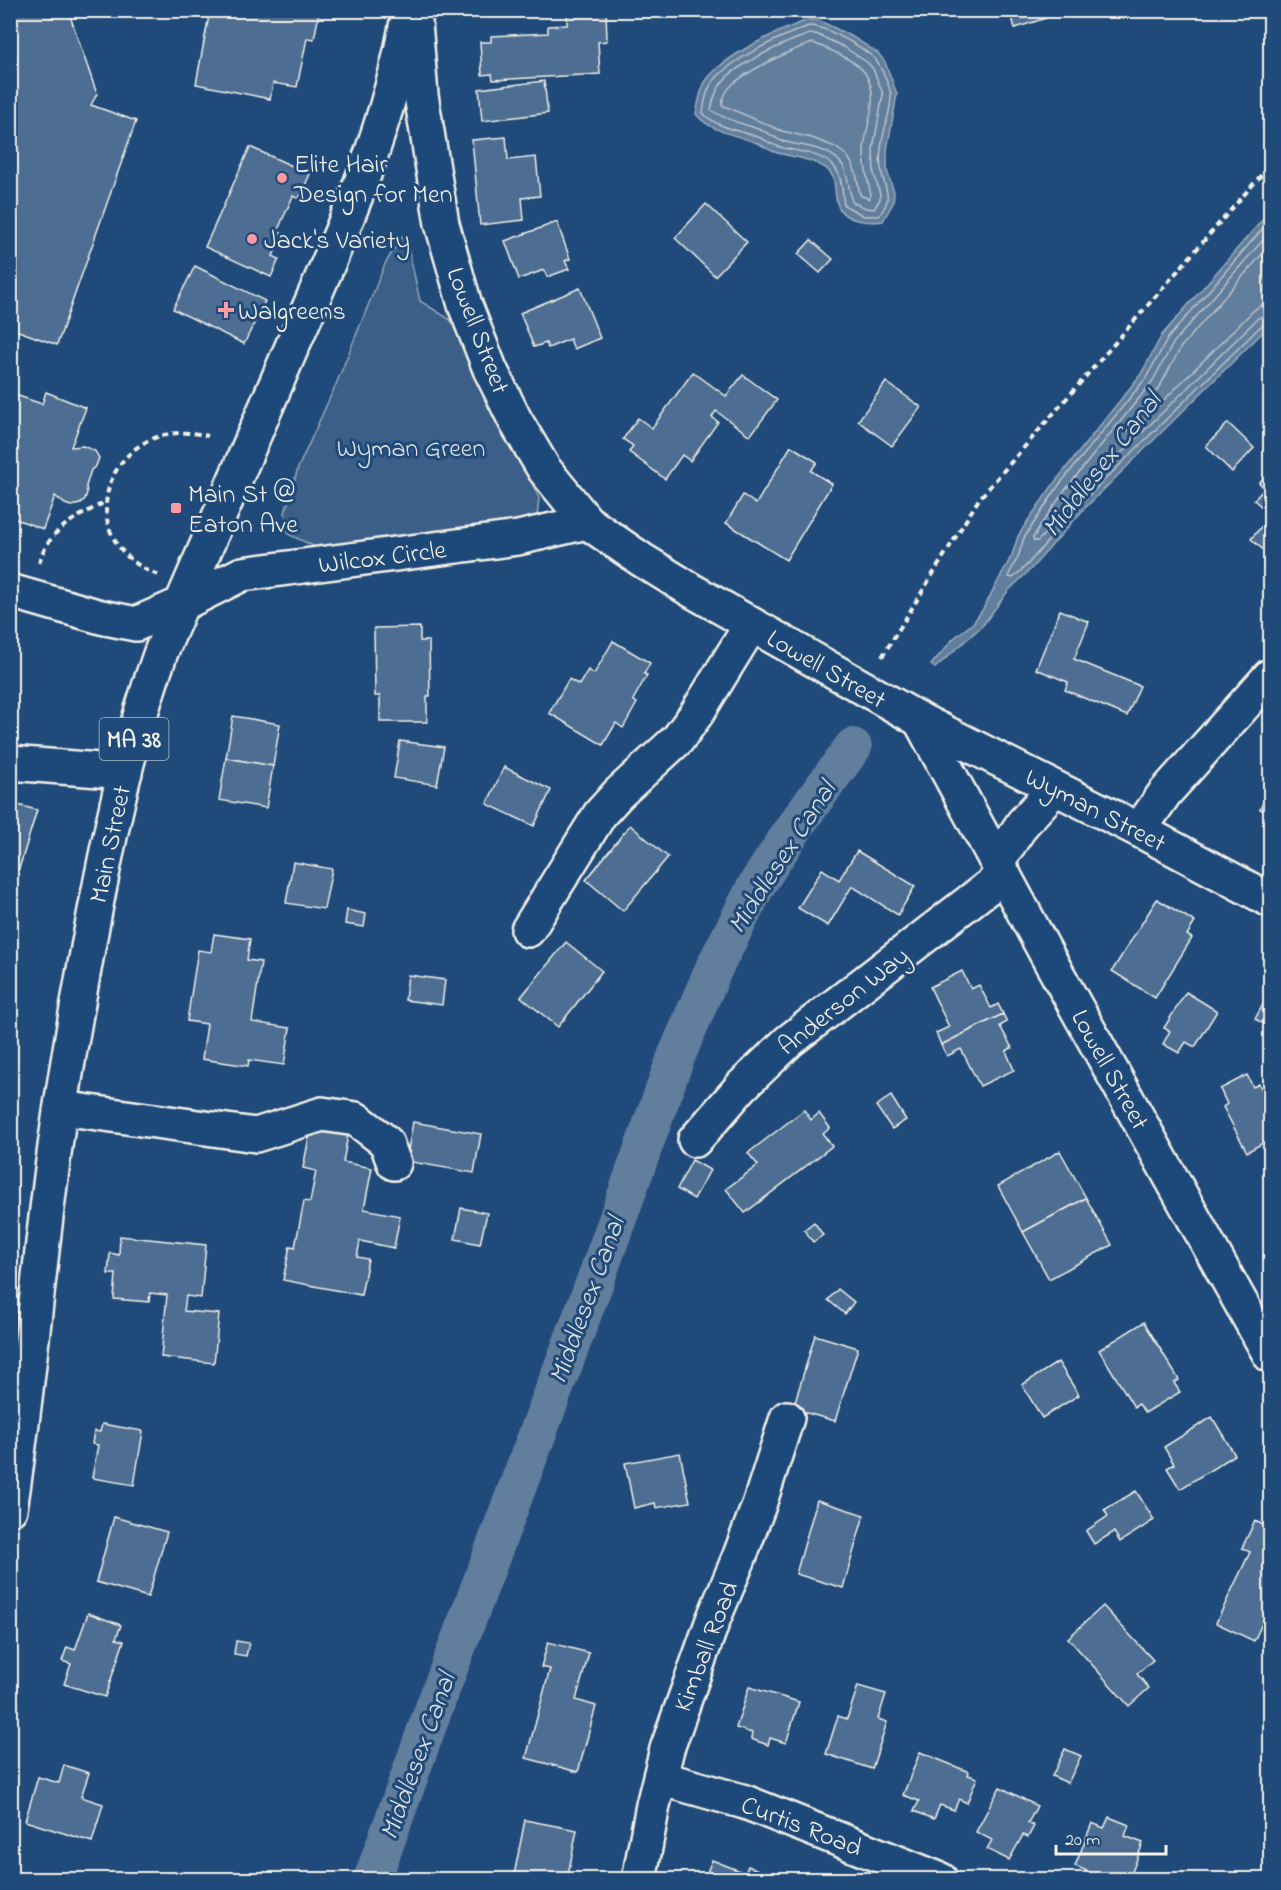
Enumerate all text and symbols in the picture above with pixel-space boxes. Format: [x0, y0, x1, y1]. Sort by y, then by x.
place label: Elite Hair Design for Men [293, 147, 453, 215]
marker: Elite Hair Design for Men [275, 171, 289, 185]
place label: Jack's Variety [264, 223, 410, 261]
marker: Jack's Variety [245, 232, 259, 246]
street label: Lowell Street [435, 262, 518, 400]
place label: Walgreens [238, 294, 346, 332]
marker: Walgreens [219, 303, 233, 317]
water label: Middlesex Canal [1034, 382, 1174, 546]
park label: Wyman Green [337, 431, 485, 469]
place label: Main St @ Eaton Ave [188, 477, 298, 545]
marker: Main St @ Eaton Ave [169, 501, 183, 515]
street label: Wilcox Circle [316, 532, 449, 586]
street label: Lowell Street [759, 621, 893, 720]
road number: MA 38 [100, 718, 168, 760]
street label: Wyman Street [1018, 760, 1172, 864]
water label: Middlesex Canal [719, 772, 849, 942]
street label: Main Street [81, 782, 143, 907]
street label: Anderson Way [771, 939, 919, 1066]
street label: Lowell Street [1060, 1003, 1157, 1138]
water label: Middlesex Canal [540, 1209, 638, 1390]
street label: Kimball Road [666, 1576, 750, 1718]
water label: Middlesex Canal [371, 1665, 469, 1846]
street label: Curtis Road [735, 1787, 867, 1868]
scale bar [1056, 1818, 1166, 1856]
text: 20 m [1065, 1828, 1100, 1854]

